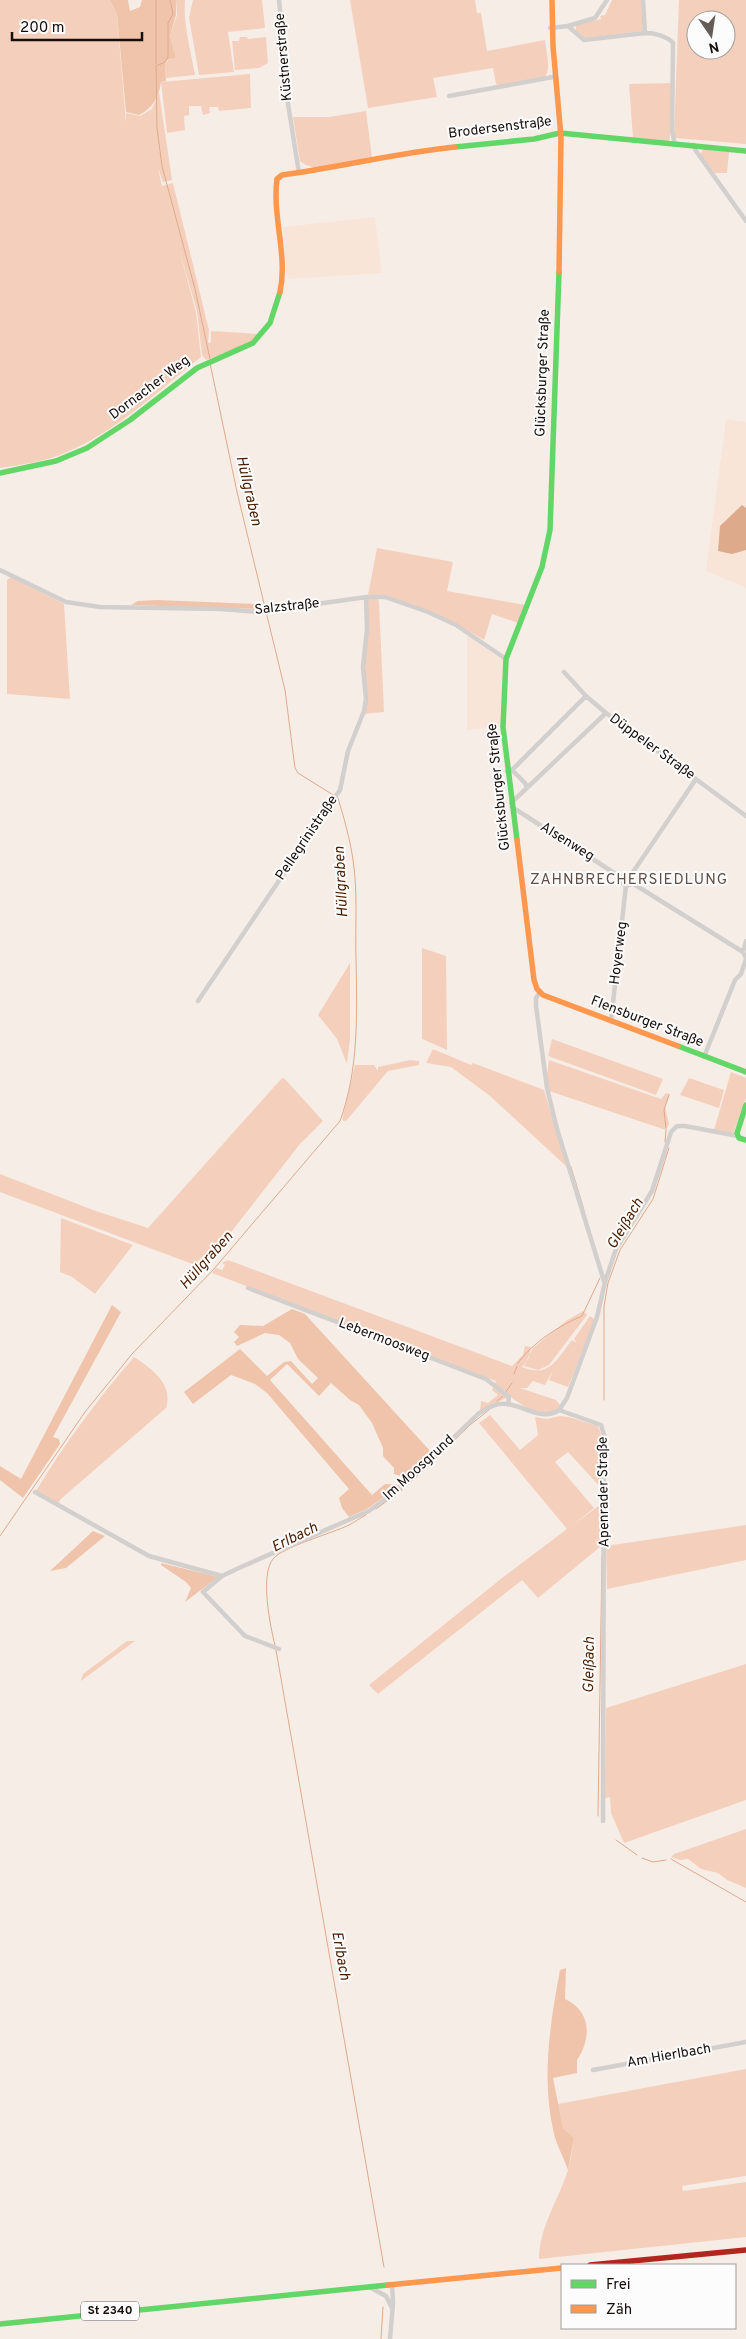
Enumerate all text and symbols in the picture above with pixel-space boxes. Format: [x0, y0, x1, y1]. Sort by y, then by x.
scale bar [12, 10, 142, 42]
north arrow [686, 10, 736, 60]
street label: Küstnerstraße [272, 12, 296, 102]
text: 200 m [20, 19, 65, 38]
text: N [707, 37, 720, 56]
street label: Brodersenstraße [447, 113, 553, 143]
street label: Glücksburger Straße [532, 309, 554, 437]
street label: Dornacher Weg [106, 352, 194, 424]
water label: Hüllgraben [231, 454, 265, 528]
street label: Salzstraße [254, 595, 320, 619]
street label: Düppeler Straße [606, 710, 698, 784]
street label: Glücksburger Straße [484, 723, 514, 851]
street label: Pellegrinistraße [272, 792, 342, 884]
street label: Alsenweg [537, 819, 597, 865]
water label: Hüllgraben [331, 846, 353, 918]
district label: ZAHNBRECHERSIEDLUNG [530, 871, 728, 890]
street label: Hoyerweg [607, 920, 631, 986]
street label: Flensburger Straße [588, 993, 706, 1051]
water label: Gleißach [603, 1195, 649, 1253]
water label: Hüllgraben [176, 1228, 238, 1294]
street label: Lebermoosweg [336, 1315, 432, 1365]
street label: Im Moosgrund [380, 1432, 458, 1504]
street label: Apenrader Straße [595, 1436, 613, 1548]
water label: Erlbach [269, 1519, 321, 1557]
water label: Gleißach [580, 1637, 600, 1693]
water label: Erlbach [326, 1930, 354, 1982]
street label: Am Hierlbach [626, 2040, 712, 2072]
legend [561, 2264, 736, 2329]
text: Frei [606, 2276, 631, 2295]
text: Zäh [606, 2301, 632, 2320]
road number: St 2340 [81, 2302, 139, 2320]

